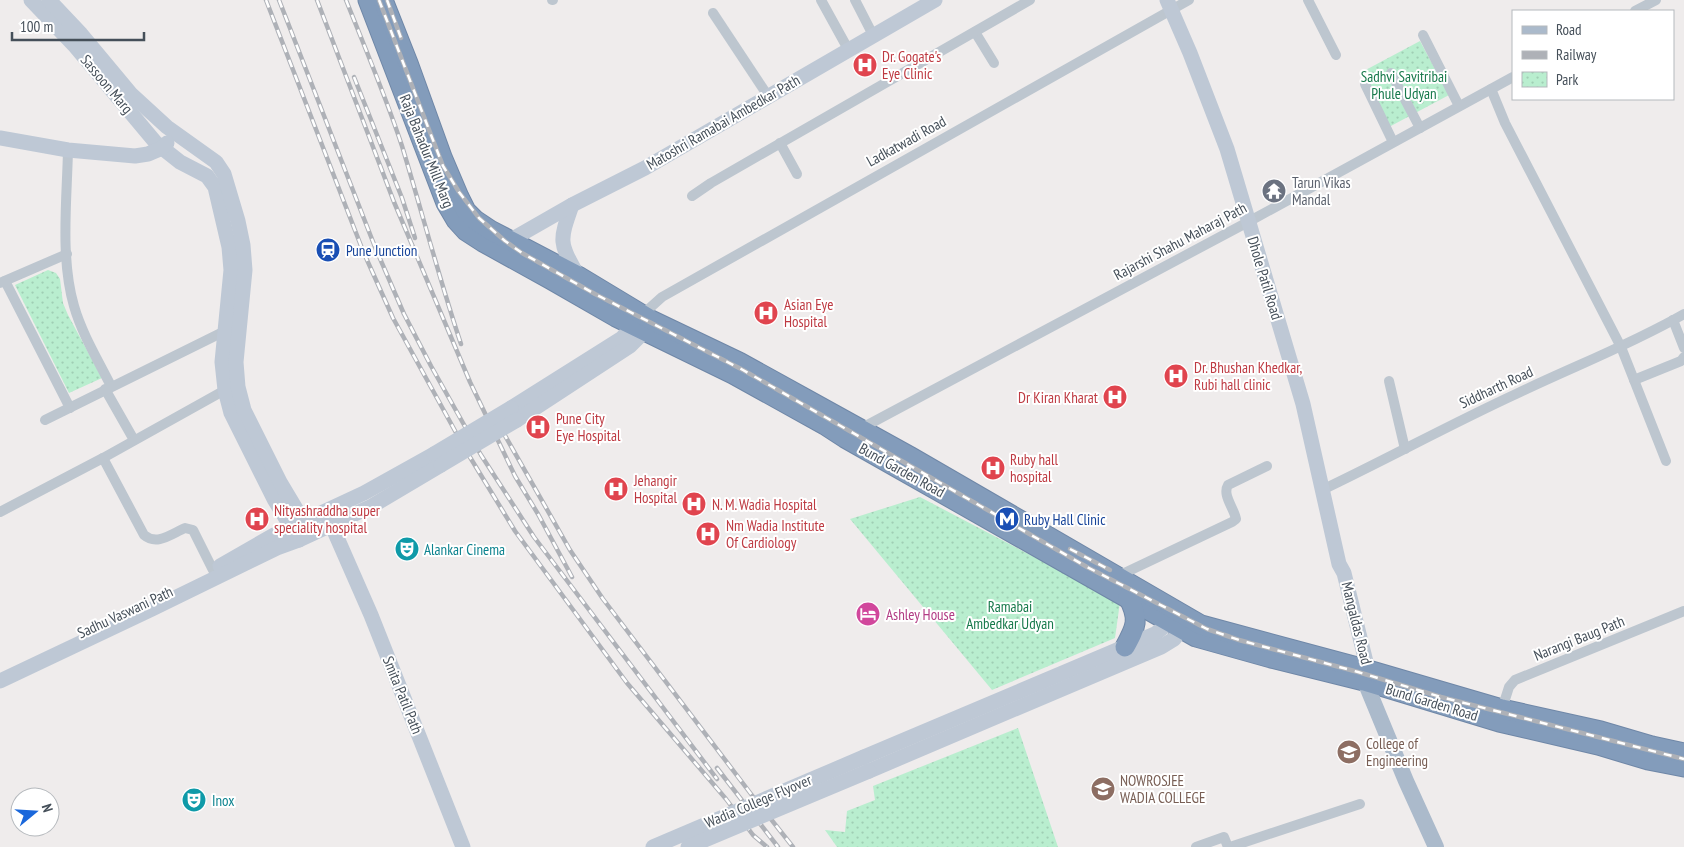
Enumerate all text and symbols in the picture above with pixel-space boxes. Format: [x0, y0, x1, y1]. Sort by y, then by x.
scale bar [12, 10, 145, 42]
legend [1512, 10, 1674, 100]
text: 100 m [20, 17, 53, 36]
text: Road [1556, 20, 1582, 39]
text: Railway [1556, 45, 1597, 64]
place label: Dr. Gogate's Eye Clinic [882, 47, 941, 83]
street label: Sassoon Marg [77, 51, 137, 117]
hospital icon: Dr. Gogate's Eye Clinic [852, 52, 878, 78]
park label: Sadhvi Savitribai Phule Udyan [1361, 67, 1447, 103]
street label: Matoshri Ramabai Ambedkar Path [643, 70, 803, 174]
text: Park [1556, 70, 1578, 89]
street label: Raja Bahadur Mill Marg [396, 91, 458, 211]
street label: Ladkatwadi Road [863, 111, 949, 171]
place label: Tarun Vikas Mandal [1292, 173, 1351, 209]
temple icon: Tarun Vikas Mandal [1261, 178, 1287, 204]
street label: Rajarshi Shahu Maharaj Path [1110, 198, 1250, 284]
street label: Dhole Patil Road [1243, 234, 1287, 322]
station icon: Pune Junction [315, 237, 341, 263]
place label: Pune Junction [346, 241, 417, 260]
place label: Asian Eye Hospital [784, 295, 833, 331]
hospital icon: Asian Eye Hospital [753, 300, 779, 326]
place label: Dr. Bhushan Khedkar, Rubi hall clinic [1194, 358, 1303, 394]
street label: Siddharth Road [1456, 362, 1536, 412]
hospital icon: Dr. Bhushan Khedkar, Rubi hall clinic [1163, 363, 1189, 389]
hospital icon: Dr Kiran Kharat [1102, 384, 1128, 410]
place label: Dr Kiran Kharat [1018, 388, 1098, 407]
place label: Pune City Eye Hospital [556, 409, 621, 445]
hospital icon: Pune City Eye Hospital [525, 414, 551, 440]
street label: Bund Garden Road [856, 439, 948, 501]
place label: Ruby hall hospital [1010, 450, 1059, 486]
hospital icon: Ruby hall hospital [980, 455, 1006, 481]
place label: Jehangir Hospital [633, 471, 678, 507]
hospital icon: Jehangir Hospital [603, 476, 629, 502]
hospital icon: N. M. Wadia Hospital [681, 491, 707, 517]
place label: N. M. Wadia Hospital [712, 495, 817, 514]
place label: Nityashraddha super speciality hospital [274, 501, 381, 537]
hospital icon: Nityashraddha super speciality hospital [244, 506, 270, 532]
metro station icon: Ruby Hall Clinic [994, 506, 1020, 532]
place label: Ruby Hall Clinic [1024, 510, 1106, 529]
place label: Nm Wadia Institute Of Cardiology [726, 516, 825, 552]
hospital icon: Nm Wadia Institute Of Cardiology [695, 521, 721, 547]
theatre icon: Alankar Cinema [394, 536, 420, 562]
place label: Alankar Cinema [424, 540, 505, 559]
street label: Mangaldas Road [1338, 580, 1376, 666]
street label: Sadhu Vaswani Path [74, 582, 176, 642]
park label: Ramabai Ambedkar Udyan [966, 597, 1054, 633]
hotel icon: Ashley House [855, 601, 881, 627]
place label: Ashley House [886, 605, 955, 624]
street label: Narangi Baug Path [1531, 611, 1627, 665]
street label: Smita Patil Path [379, 653, 427, 737]
street label: Bund Garden Road [1384, 679, 1480, 725]
place label: College of Engineering [1366, 734, 1428, 770]
school or university icon: College of Engineering [1336, 739, 1362, 765]
street label: Wadia College Flyover [702, 770, 815, 832]
place label: NOWROSJEE WADIA COLLEGE [1120, 771, 1205, 807]
school or university icon: NOWROSJEE WADIA COLLEGE [1090, 776, 1116, 802]
north arrow [10, 787, 60, 837]
theatre icon: Inox [181, 787, 207, 813]
place label: Inox [212, 791, 234, 810]
text: N [38, 802, 57, 814]

